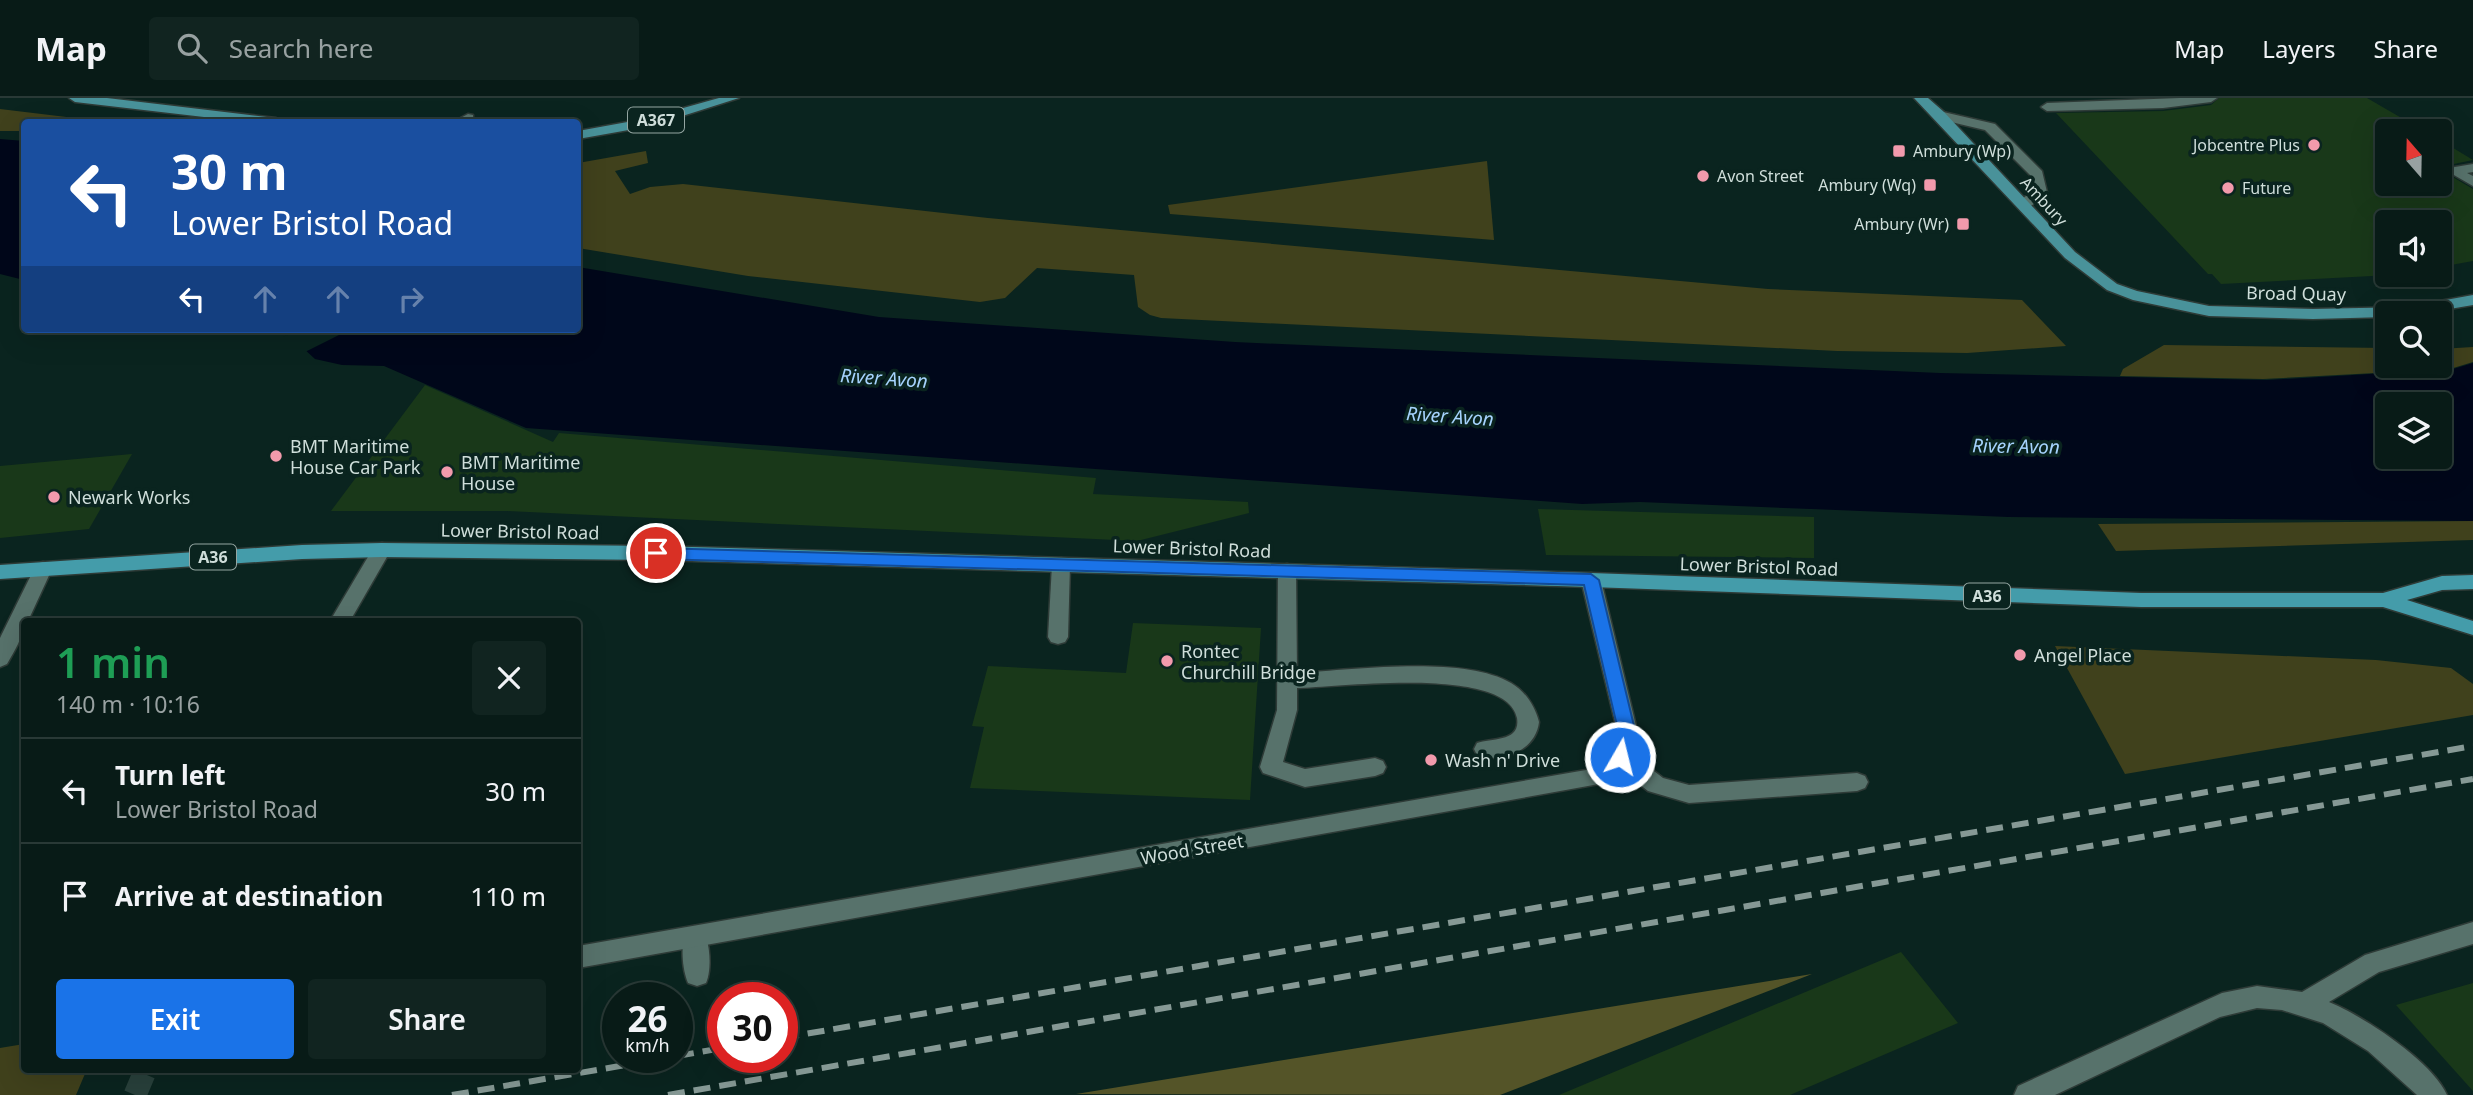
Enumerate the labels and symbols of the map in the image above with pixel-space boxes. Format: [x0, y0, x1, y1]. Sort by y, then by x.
road number: A367 [628, 108, 684, 132]
north arrow [2375, 119, 2452, 196]
place label: Jobcentre Plus [2191, 134, 2300, 156]
marker: Jobcentre Plus [2306, 137, 2322, 153]
place label: Ambury (Wp) [1913, 140, 2011, 162]
marker: Ambury (Wp) [1891, 143, 1907, 159]
place label: Avon Street [1717, 165, 1804, 187]
marker: Avon Street [1695, 168, 1711, 184]
street label: Ambury [2016, 172, 2073, 231]
place label: Ambury (Wq) [1818, 174, 1916, 196]
marker: Ambury (Wq) [1922, 177, 1938, 193]
place label: Future [2242, 177, 2291, 199]
marker: Future [2220, 180, 2236, 196]
place label: Ambury (Wr) [1854, 213, 1949, 235]
marker: Ambury (Wr) [1955, 216, 1971, 232]
street label: Broad Quay [2246, 280, 2347, 306]
water label: River Avon [839, 362, 929, 394]
water label: River Avon [1405, 400, 1495, 432]
water label: River Avon [1972, 432, 2060, 460]
place label: BMT Maritime House Car Park [290, 434, 421, 479]
marker: BMT Maritime House Car Park [268, 448, 284, 464]
place label: BMT Maritime House [461, 450, 580, 495]
marker: BMT Maritime House [439, 464, 455, 480]
place label: Newark Works [68, 485, 190, 509]
marker: Newark Works [46, 489, 62, 505]
street label: Lower Bristol Road [440, 518, 600, 544]
pin [626, 523, 686, 583]
street label: Lower Bristol Road [1112, 533, 1272, 563]
road number: A36 [190, 544, 236, 570]
street label: Lower Bristol Road [1679, 551, 1839, 581]
road number: A36 [1964, 583, 2010, 608]
place label: Rontec Churchill Bridge [1181, 639, 1316, 684]
place label: Angel Place [2034, 643, 2132, 667]
marker: Angel Place [2012, 647, 2028, 663]
marker: Rontec Churchill Bridge [1159, 653, 1175, 669]
position arrow [1583, 720, 1657, 794]
place label: Wash n' Drive [1445, 748, 1560, 772]
marker: Wash n' Drive [1423, 752, 1439, 768]
street label: Wood Street [1139, 828, 1246, 870]
speed limit sign: 30 [707, 982, 798, 1073]

